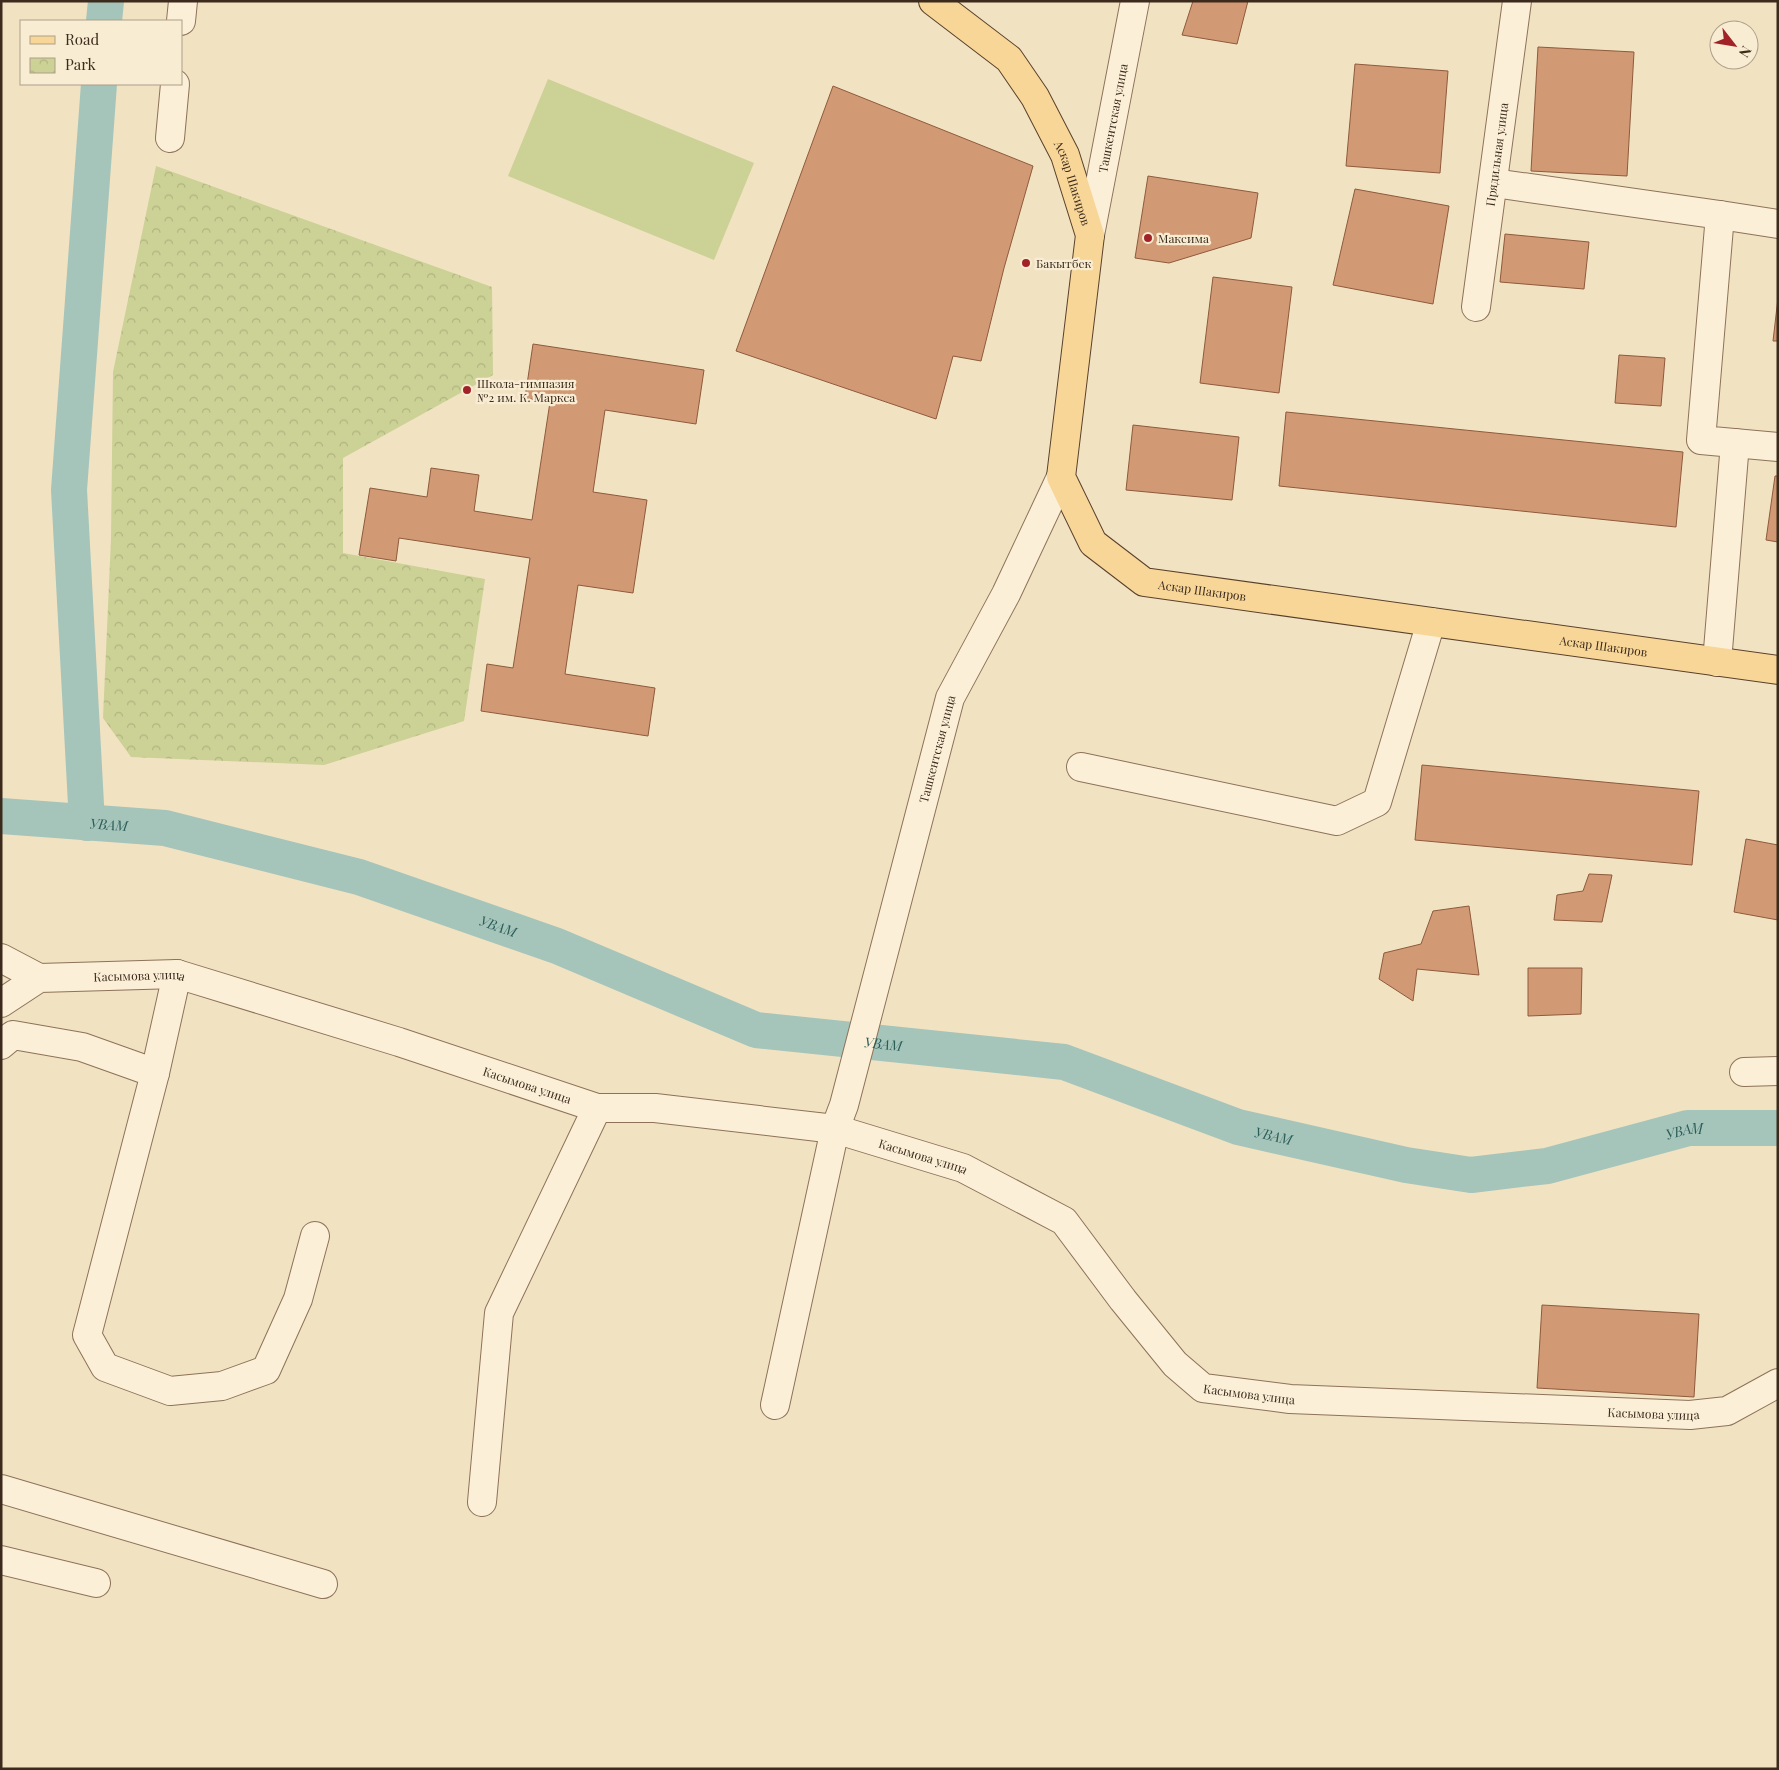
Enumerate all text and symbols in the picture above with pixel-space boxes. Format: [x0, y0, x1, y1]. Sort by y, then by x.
legend [20, 20, 182, 85]
north arrow [1709, 20, 1759, 70]
text: Road [65, 29, 99, 49]
text: N [1735, 43, 1756, 61]
text: Park [65, 54, 97, 74]
street label: Ташкентская улица [1094, 62, 1131, 174]
street label: Прядильная улица [1482, 102, 1511, 207]
street label: Аскар Шакиров [1050, 137, 1095, 228]
place label: Максима [1158, 230, 1209, 246]
marker: Максима [1142, 232, 1154, 244]
place label: Бакытбек [1036, 255, 1092, 271]
marker: Бакытбек [1020, 257, 1032, 269]
place label: Школа-гимназия №2 им. К. Маркса [477, 375, 575, 405]
marker: Школа-гимназия №2 им. К. Маркса [461, 384, 473, 396]
street label: Аскар Шакиров [1156, 576, 1248, 604]
street label: Аскар Шакиров [1558, 632, 1649, 660]
street label: Ташкентская улица [915, 693, 958, 805]
water label: УВАМ [89, 813, 130, 835]
water label: УВАМ [477, 910, 521, 941]
street label: Касымова улица [93, 966, 188, 984]
water label: УВАМ [863, 1032, 905, 1055]
street label: Касымова улица [481, 1063, 574, 1107]
water label: УВАМ [1663, 1118, 1705, 1143]
water label: УВАМ [1253, 1122, 1296, 1149]
street label: Касымова улица [877, 1135, 971, 1177]
street label: Касымова улица [1202, 1380, 1295, 1407]
street label: Касымова улица [1607, 1404, 1700, 1423]

